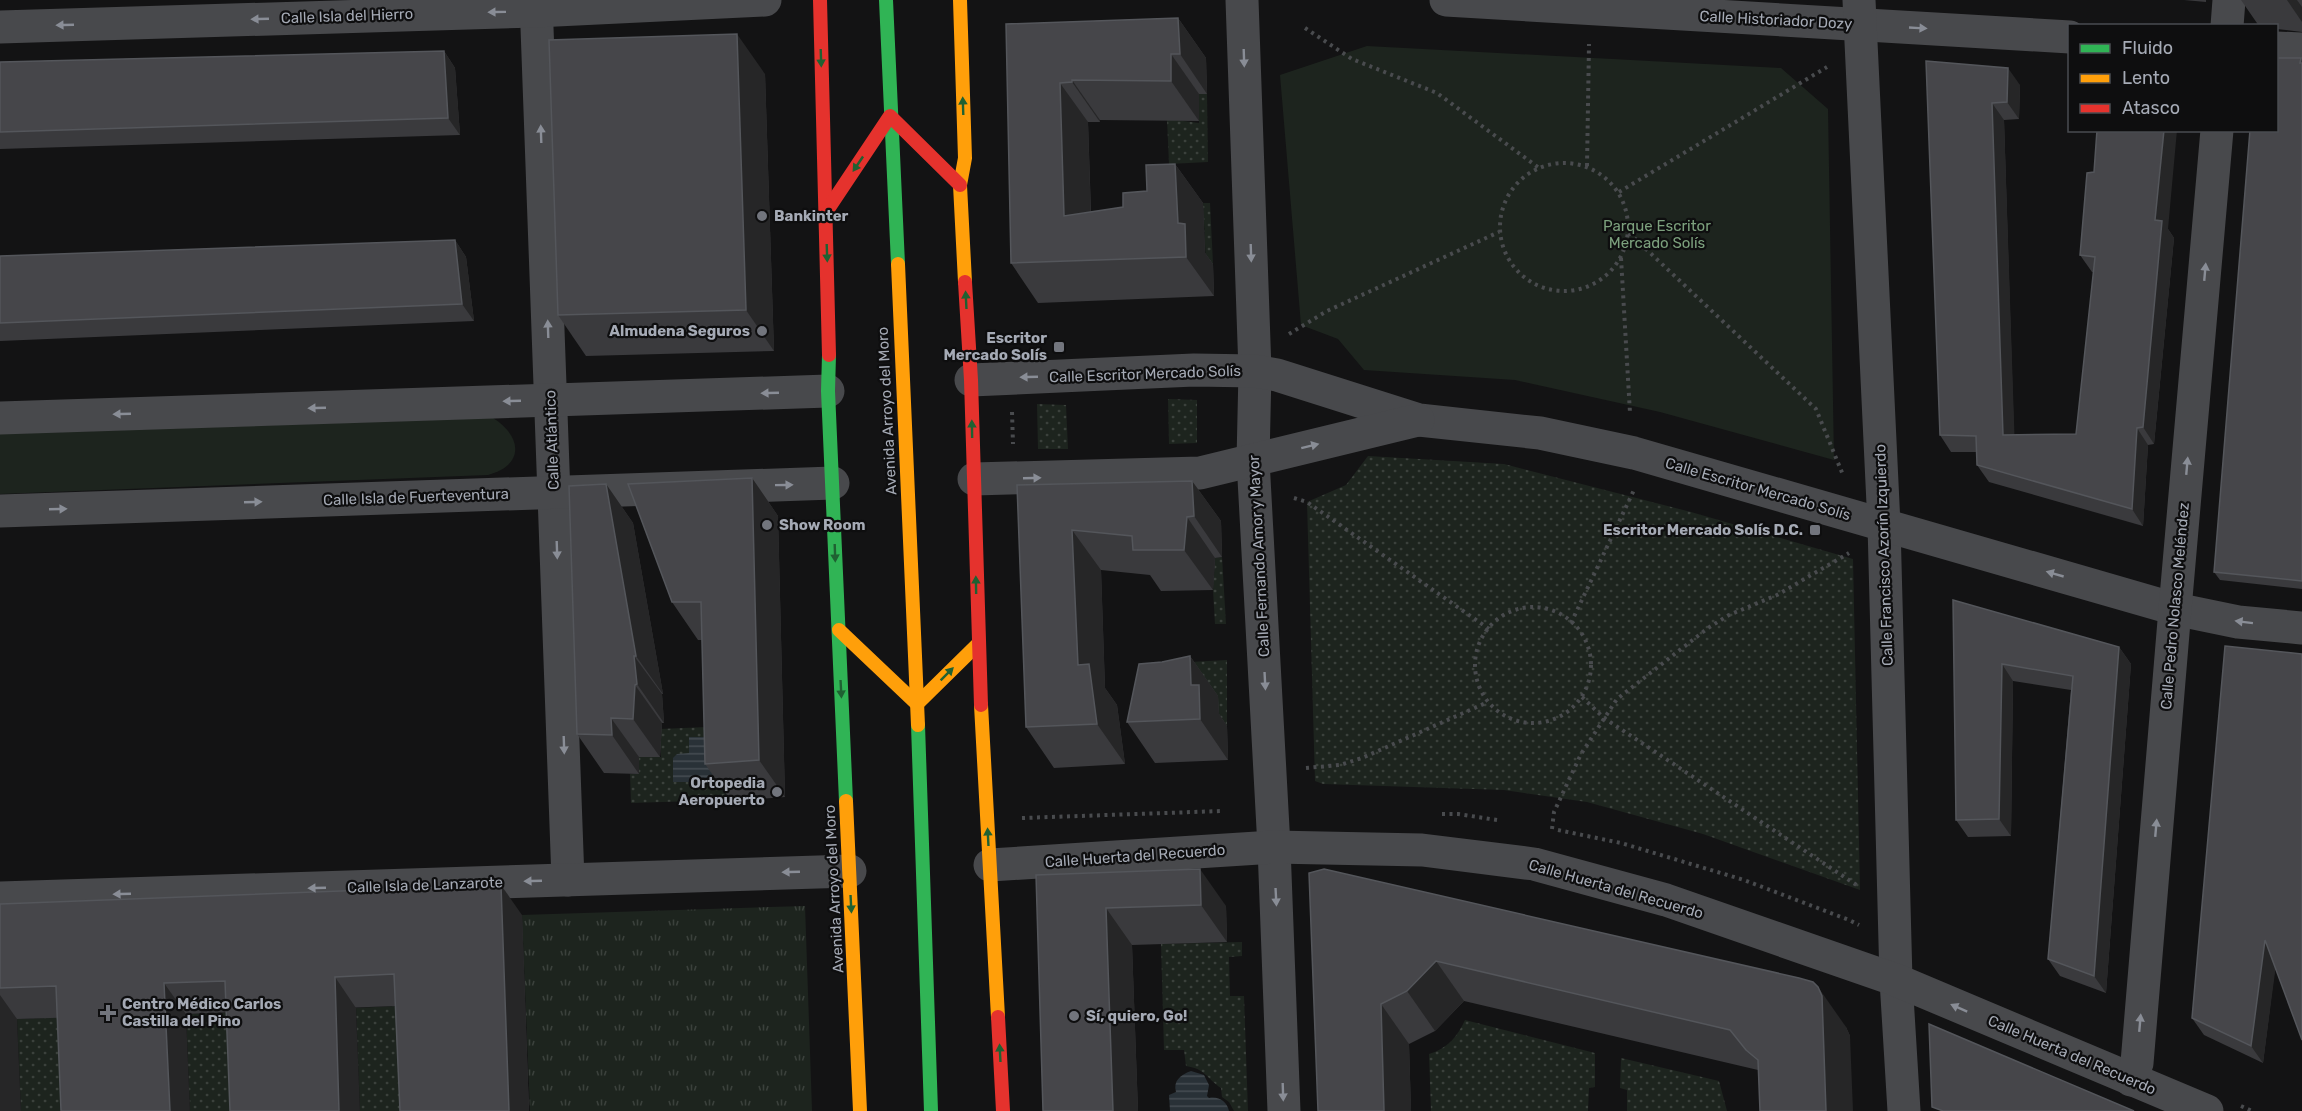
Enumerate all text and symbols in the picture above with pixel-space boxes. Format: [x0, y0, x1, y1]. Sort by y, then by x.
street label: Calle Isla del Hierro [281, 5, 413, 27]
one-way arrow [487, 7, 506, 17]
street label: Calle Historiador Dozy [1699, 7, 1853, 33]
one-way arrow [251, 14, 270, 24]
one-way arrow [56, 20, 75, 29]
one-way arrow [1908, 23, 1927, 33]
legend [2068, 24, 2278, 132]
text: Fluido [2122, 37, 2173, 59]
one-way arrow [817, 49, 826, 68]
one-way arrow [1240, 49, 1249, 68]
text: Lento [2122, 67, 2170, 89]
one-way arrow [959, 96, 968, 115]
text: Atasco [2122, 97, 2180, 119]
one-way arrow [536, 124, 545, 143]
one-way arrow [853, 156, 864, 172]
place label: Bankinter [774, 207, 849, 225]
marker: Bankinter [755, 209, 769, 223]
park label: Parque Escritor Mercado Solís [1603, 217, 1711, 252]
one-way arrow [822, 244, 832, 263]
one-way arrow [1246, 244, 1256, 263]
one-way arrow [2200, 263, 2210, 282]
one-way arrow [962, 291, 971, 310]
one-way arrow [544, 319, 553, 338]
place label: Almudena Seguros [609, 322, 750, 340]
marker: Almudena Seguros [755, 324, 769, 338]
street label: Avenida Arroyo del Moro [874, 326, 900, 496]
place label: Escritor Mercado Solís [943, 329, 1047, 364]
marker: Escritor Mercado Solís [1052, 340, 1066, 354]
street label: Calle Escritor Mercado Solís [1049, 362, 1242, 386]
one-way arrow [1019, 372, 1038, 382]
one-way arrow [761, 388, 780, 398]
street label: Calle Atlántico [541, 390, 563, 490]
one-way arrow [503, 397, 522, 406]
one-way arrow [308, 403, 327, 412]
one-way arrow [113, 409, 132, 418]
one-way arrow [968, 420, 977, 439]
one-way arrow [1301, 441, 1320, 451]
street label: Calle Francisco Azorín Izquierdo [1871, 444, 1897, 666]
street label: Calle Fernando Amor y Mayor [1245, 454, 1273, 657]
street label: Calle Escritor Mercado Solís [1663, 454, 1853, 524]
one-way arrow [2182, 457, 2192, 476]
one-way arrow [1023, 474, 1042, 483]
one-way arrow [775, 480, 794, 489]
street label: Calle Isla de Fuerteventura [323, 485, 509, 509]
one-way arrow [244, 497, 263, 507]
street label: Calle Pedro Nolasco Meléndez [2157, 501, 2193, 710]
one-way arrow [49, 504, 68, 513]
place label: Show Room [779, 516, 865, 534]
marker: Show Room [760, 518, 774, 532]
place label: Escritor Mercado Solís D.C. [1603, 521, 1803, 539]
marker: Escritor Mercado Solís D.C. [1808, 523, 1822, 537]
one-way arrow [552, 541, 561, 560]
one-way arrow [831, 544, 840, 563]
one-way arrow [2046, 569, 2064, 578]
one-way arrow [972, 576, 981, 595]
one-way arrow [2234, 617, 2253, 627]
one-way arrow [940, 667, 954, 681]
one-way arrow [1261, 672, 1270, 691]
one-way arrow [837, 679, 846, 698]
one-way arrow [559, 736, 568, 755]
place label: Ortopedia Aeropuerto [679, 774, 765, 809]
marker: Ortopedia Aeropuerto [770, 785, 784, 799]
street label: Avenida Arroyo del Moro [821, 804, 847, 974]
one-way arrow [2152, 819, 2161, 838]
one-way arrow [984, 827, 993, 846]
street label: Calle Huerta del Recuerdo [1044, 841, 1226, 871]
street label: Calle Huerta del Recuerdo [1527, 855, 1705, 923]
one-way arrow [782, 868, 801, 877]
street label: Calle Isla de Lanzarote [347, 873, 503, 897]
one-way arrow [524, 876, 543, 886]
one-way arrow [308, 883, 327, 893]
one-way arrow [1271, 888, 1281, 907]
one-way arrow [113, 890, 132, 899]
one-way arrow [847, 895, 856, 914]
place label: Centro Médico Carlos Castilla del Pino [122, 995, 281, 1030]
one-way arrow [1950, 1002, 1968, 1012]
marker: Centro Médico Carlos Castilla del Pino [99, 1004, 117, 1022]
place label: Sí, quiero, Go! [1086, 1007, 1187, 1025]
marker: Sí, quiero, Go! [1067, 1009, 1081, 1023]
street label: Calle Huerta del Recuerdo [1985, 1011, 2159, 1099]
one-way arrow [2136, 1013, 2145, 1032]
one-way arrow [995, 1043, 1004, 1062]
one-way arrow [1278, 1082, 1288, 1101]

